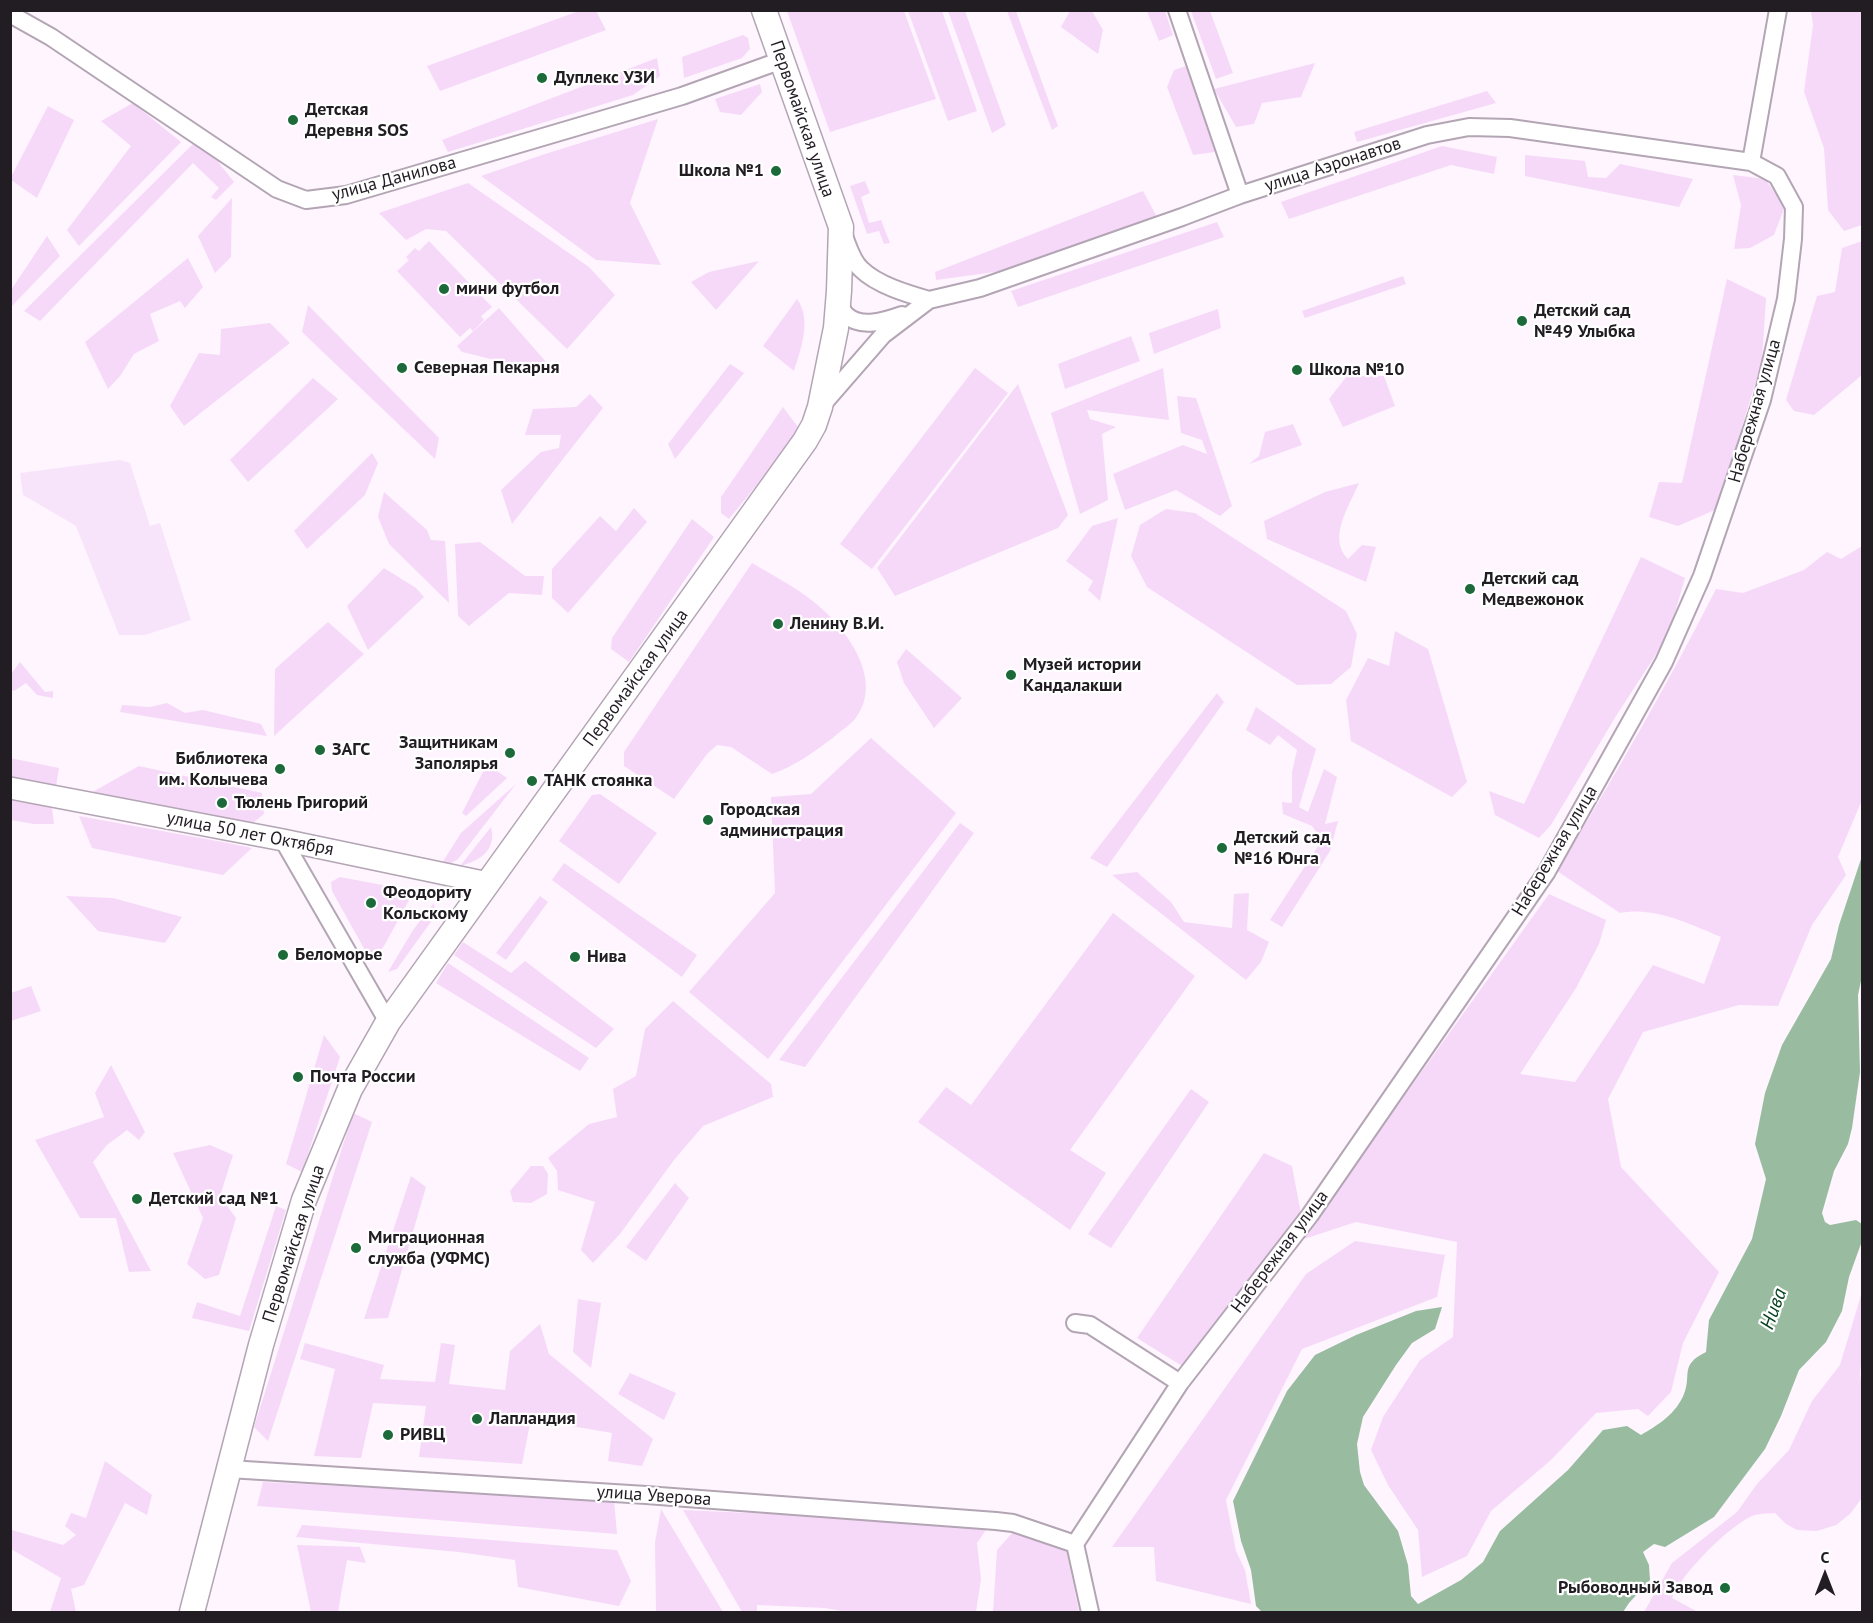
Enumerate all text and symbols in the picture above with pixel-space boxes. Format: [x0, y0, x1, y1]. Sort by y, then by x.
street label: Первомайская улица [765, 38, 839, 200]
place label: Дуплекс УЗИ [554, 67, 655, 89]
marker: Дуплекс УЗИ [535, 71, 549, 85]
place label: Детская Деревня SOS [305, 99, 409, 142]
marker: Детская Деревня SOS [286, 113, 300, 127]
street label: улица Аэронавтов [1262, 133, 1404, 197]
street label: улица Данилова [330, 152, 458, 206]
place label: Школа №1 [679, 160, 764, 182]
marker: Школа №1 [769, 164, 783, 178]
place label: мини футбол [456, 278, 559, 300]
marker: мини футбол [437, 282, 451, 296]
place label: Детский сад №49 Улыбка [1534, 300, 1635, 342]
marker: Детский сад №49 Улыбка [1515, 314, 1529, 328]
street label: Набережная улица [1724, 337, 1786, 485]
place label: Северная Пекарня [414, 357, 560, 379]
place label: Школа №10 [1309, 359, 1404, 381]
marker: Северная Пекарня [395, 361, 409, 375]
marker: Школа №10 [1290, 363, 1304, 377]
place label: Детский сад Медвежонок [1482, 568, 1584, 610]
marker: Детский сад Медвежонок [1463, 582, 1477, 596]
street label: Первомайская улица [579, 605, 693, 751]
place label: Ленину В.И. [790, 613, 884, 635]
marker: Ленину В.И. [771, 617, 785, 631]
place label: Музей истории Кандалакши [1023, 654, 1141, 696]
marker: Музей истории Кандалакши [1004, 668, 1018, 682]
place label: Защитникам Заполярья [399, 732, 498, 774]
place label: ЗАГС [332, 739, 370, 761]
marker: ЗАГС [313, 743, 327, 757]
marker: Защитникам Заполярья [503, 746, 517, 760]
place label: Библиотека им. Колычева [159, 748, 268, 790]
marker: Библиотека им. Колычева [273, 762, 287, 776]
place label: ТАНК стоянка [544, 770, 652, 792]
marker: ТАНК стоянка [525, 774, 539, 788]
street label: Набережная улица [1508, 782, 1602, 920]
place label: Тюлень Григорий [234, 792, 368, 814]
marker: Тюлень Григорий [215, 796, 229, 810]
place label: Городская администрация [720, 799, 843, 842]
street label: улица 50 лет Октября [165, 807, 335, 861]
marker: Городская администрация [701, 813, 715, 827]
place label: Детский сад №16 Юнга [1234, 827, 1330, 870]
marker: Детский сад №16 Юнга [1215, 841, 1229, 855]
place label: Феодориту Кольскому [383, 882, 471, 924]
marker: Феодориту Кольскому [364, 896, 378, 910]
place label: Беломорье [295, 944, 382, 966]
place label: Нива [587, 946, 627, 968]
marker: Беломорье [276, 948, 290, 962]
marker: Нива [568, 950, 582, 964]
place label: Почта России [310, 1066, 415, 1088]
marker: Почта России [291, 1070, 305, 1084]
street label: Первомайская улица [258, 1162, 330, 1326]
street label: Набережная улица [1227, 1186, 1333, 1318]
place label: Детский сад №1 [149, 1188, 279, 1210]
marker: Детский сад №1 [130, 1192, 144, 1206]
place label: Миграционная служба (УФМС) [368, 1227, 490, 1270]
marker: Миграционная служба (УФМС) [349, 1241, 363, 1255]
water label: Нива [1756, 1285, 1792, 1333]
place label: Лапландия [489, 1408, 576, 1430]
marker: Лапландия [470, 1412, 484, 1426]
place label: РИВЦ [400, 1424, 445, 1446]
marker: РИВЦ [381, 1428, 395, 1442]
street label: улица Уверова [596, 1481, 712, 1511]
north arrow [1795, 1545, 1855, 1605]
text: С [1821, 1547, 1829, 1567]
place label: Рыбоводный Завод [1558, 1577, 1713, 1599]
marker: Рыбоводный Завод [1718, 1581, 1732, 1595]

